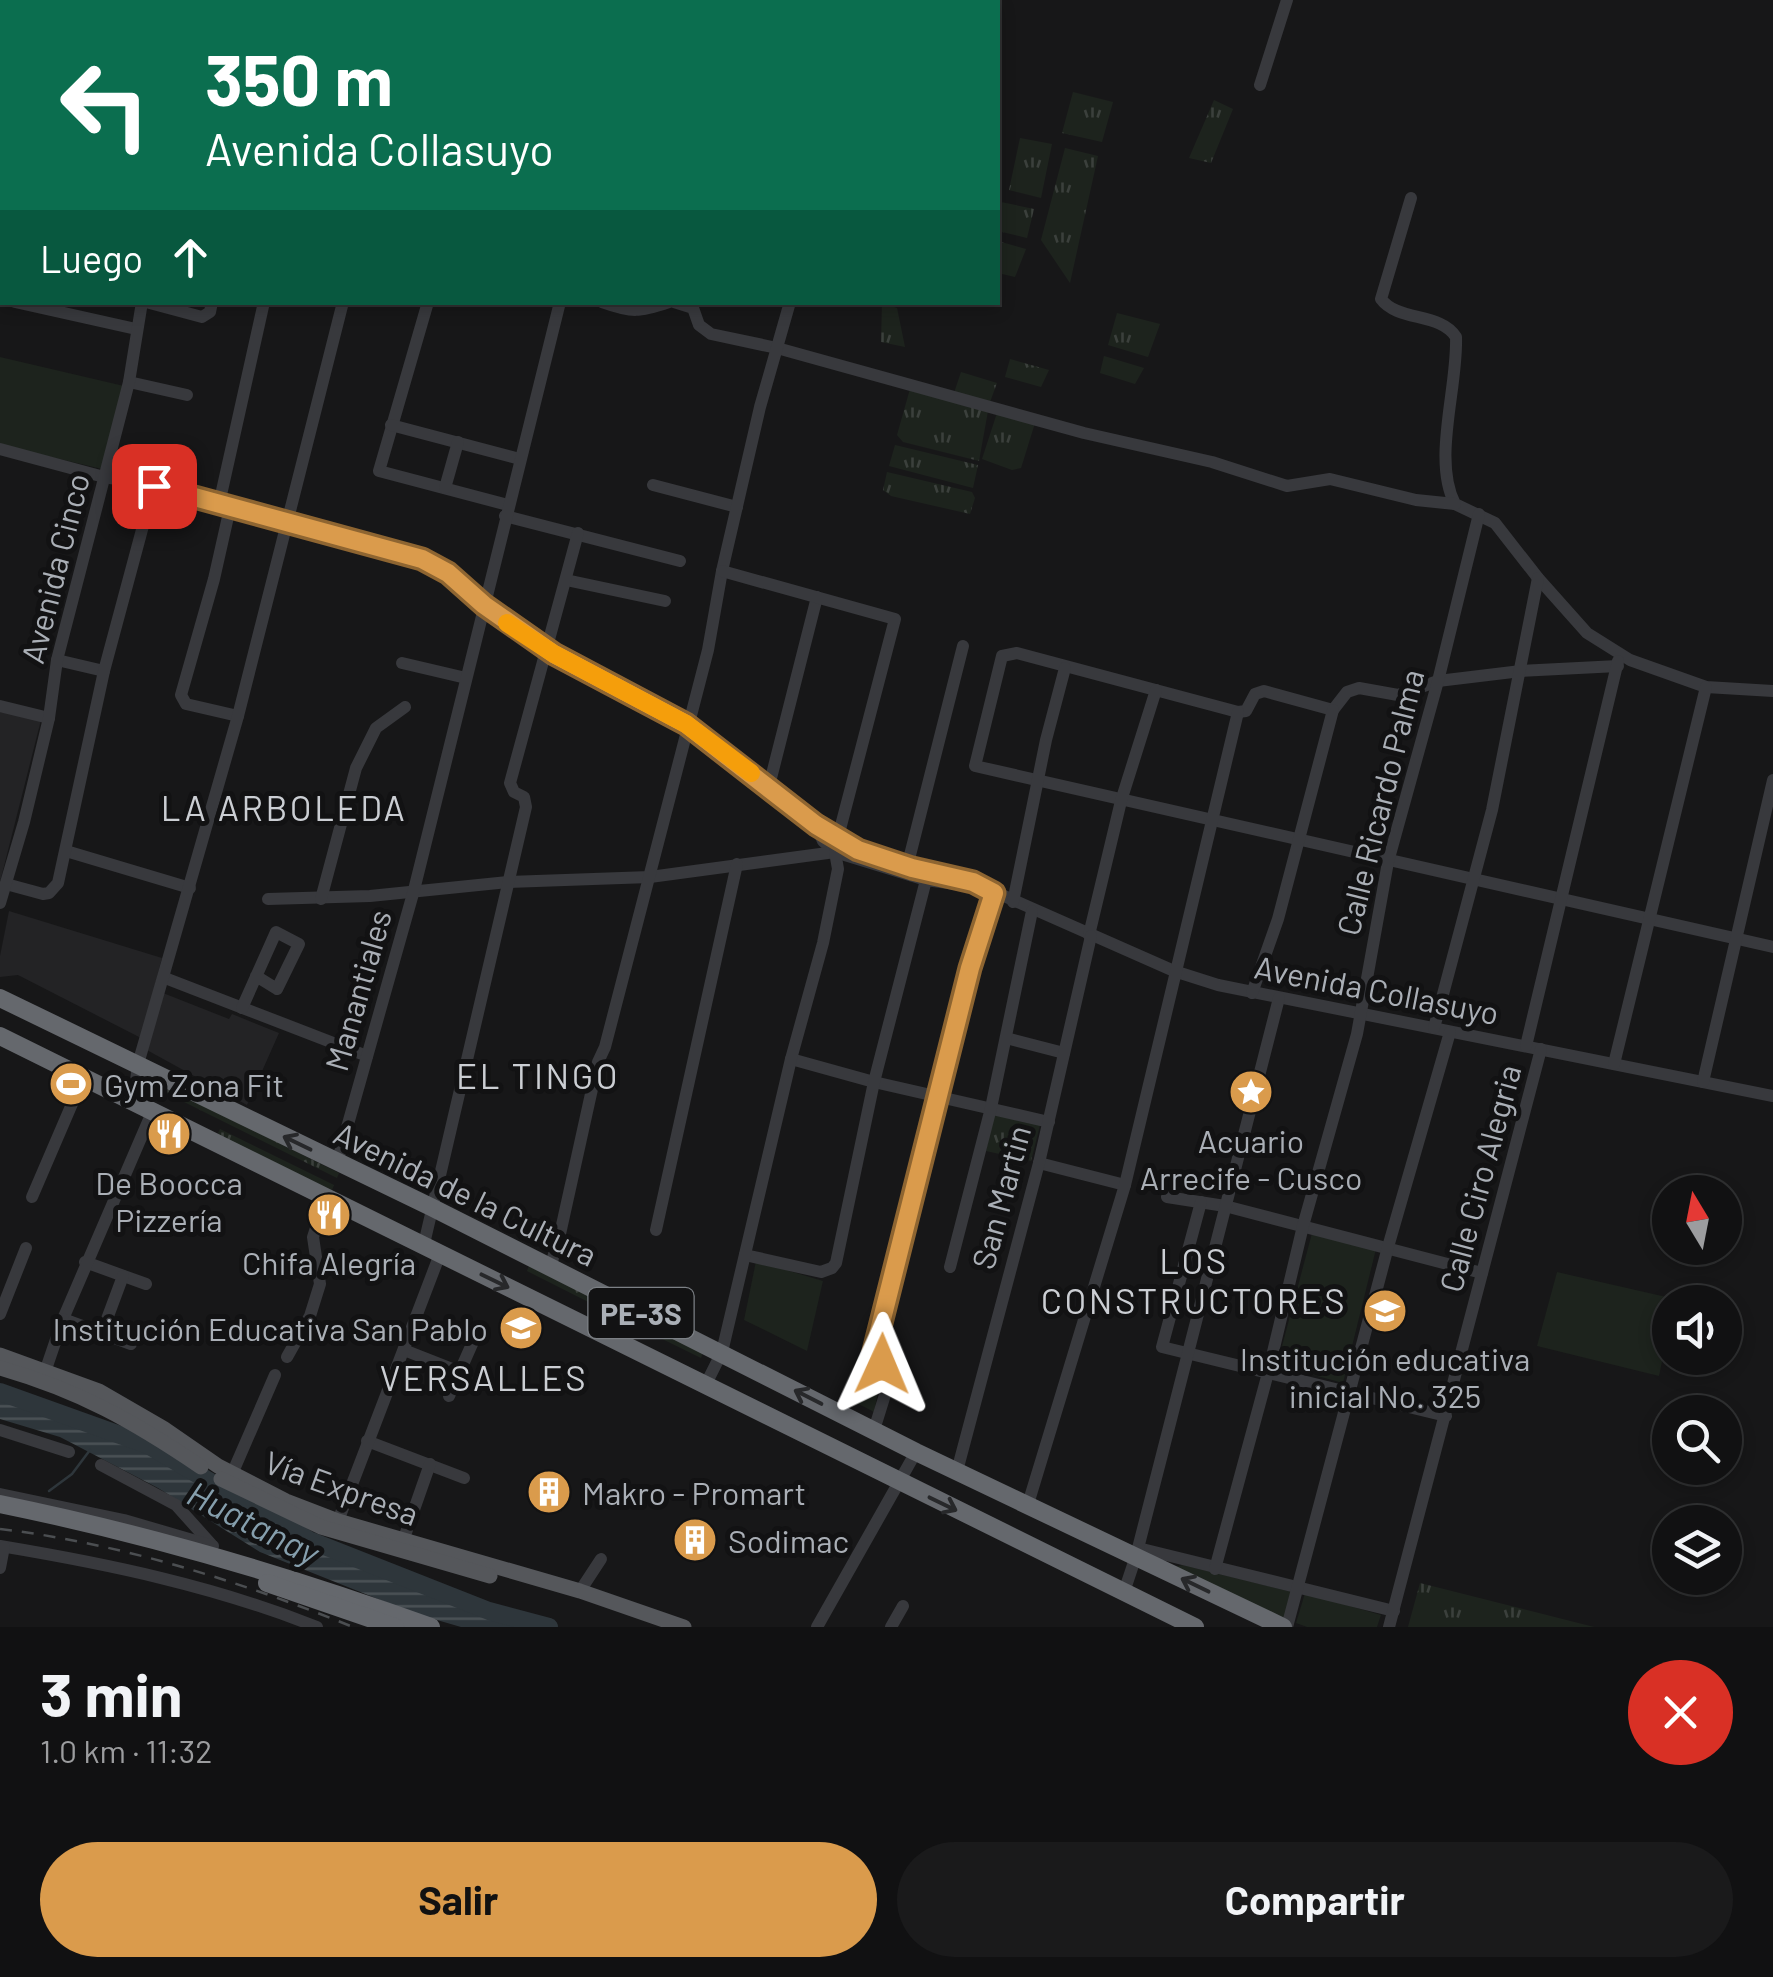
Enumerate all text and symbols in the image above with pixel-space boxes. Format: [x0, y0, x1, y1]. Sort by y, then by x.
text: 350 m [205, 36, 393, 120]
icon: left [40, 40, 170, 170]
text: Avenida Collasuyo [205, 121, 554, 175]
icon: ahead [163, 230, 218, 285]
text: Luego [40, 235, 143, 281]
pin [112, 444, 197, 529]
icon: arrive [127, 459, 182, 514]
street label: Avenida Cinco [12, 469, 96, 667]
street label: Calle Ricardo Palma [1328, 665, 1430, 939]
district label: LA ARBOLEDA [161, 786, 407, 828]
street label: Manantiales [316, 905, 398, 1075]
street label: Avenida Collasuyo [1252, 947, 1502, 1031]
district label: EL TINGO [456, 1054, 620, 1096]
street label: Calle Ciro Alegria [1430, 1060, 1528, 1296]
sports icon: Gym Zona Fit [48, 1061, 94, 1107]
place label: Gym Zona Fit [104, 1065, 284, 1103]
place icon: Acuario Arrecife - Cusco [1228, 1069, 1274, 1115]
restaurant icon: De Boocca Pizzería [146, 1111, 192, 1157]
street label: Avenida de la Cultura [328, 1113, 604, 1273]
street label: San Martin [963, 1121, 1037, 1273]
place label: Acuario Arrecife - Cusco [1140, 1121, 1362, 1196]
one-way arrow [283, 1133, 313, 1152]
place label: De Boocca Pizzería [95, 1163, 243, 1238]
north arrow [1652, 1175, 1742, 1265]
map controls [1652, 1175, 1742, 1595]
restaurant icon: Chifa Alegría [306, 1192, 352, 1238]
district label: LOS CONSTRUCTORES [1041, 1239, 1347, 1321]
place label: Chifa Alegría [242, 1243, 416, 1281]
one-way arrow [480, 1272, 510, 1291]
button: sound [1652, 1285, 1742, 1375]
road number: PE-3S [588, 1288, 694, 1338]
school or university icon: Institución educativa inicial No. 325 [1362, 1288, 1408, 1334]
school or university icon: Institución Educativa San Pablo [498, 1305, 544, 1351]
place label: Institución Educativa San Pablo [53, 1309, 488, 1347]
position arrow [830, 1312, 934, 1416]
place label: Institución educativa inicial No. 325 [1240, 1339, 1530, 1414]
district label: VERSALLES [380, 1356, 588, 1398]
one-way arrow [793, 1387, 823, 1406]
button: search [1652, 1395, 1742, 1485]
street label: Vía Expresa [260, 1442, 424, 1532]
building icon: Makro - Promart [526, 1469, 572, 1515]
water label: Huatanay [181, 1471, 328, 1574]
place label: Makro - Promart [582, 1473, 806, 1511]
one-way arrow [927, 1495, 957, 1514]
button: layers [1652, 1505, 1742, 1595]
building icon: Sodimac [672, 1517, 718, 1563]
place label: Sodimac [728, 1521, 849, 1559]
one-way arrow [1181, 1574, 1211, 1593]
text: 3 min [40, 1657, 183, 1729]
button: close [1628, 1660, 1733, 1765]
text: 1.0 km · 11:32 [40, 1731, 212, 1769]
button: Salir [40, 1842, 877, 1957]
button: Compartir [897, 1842, 1733, 1957]

